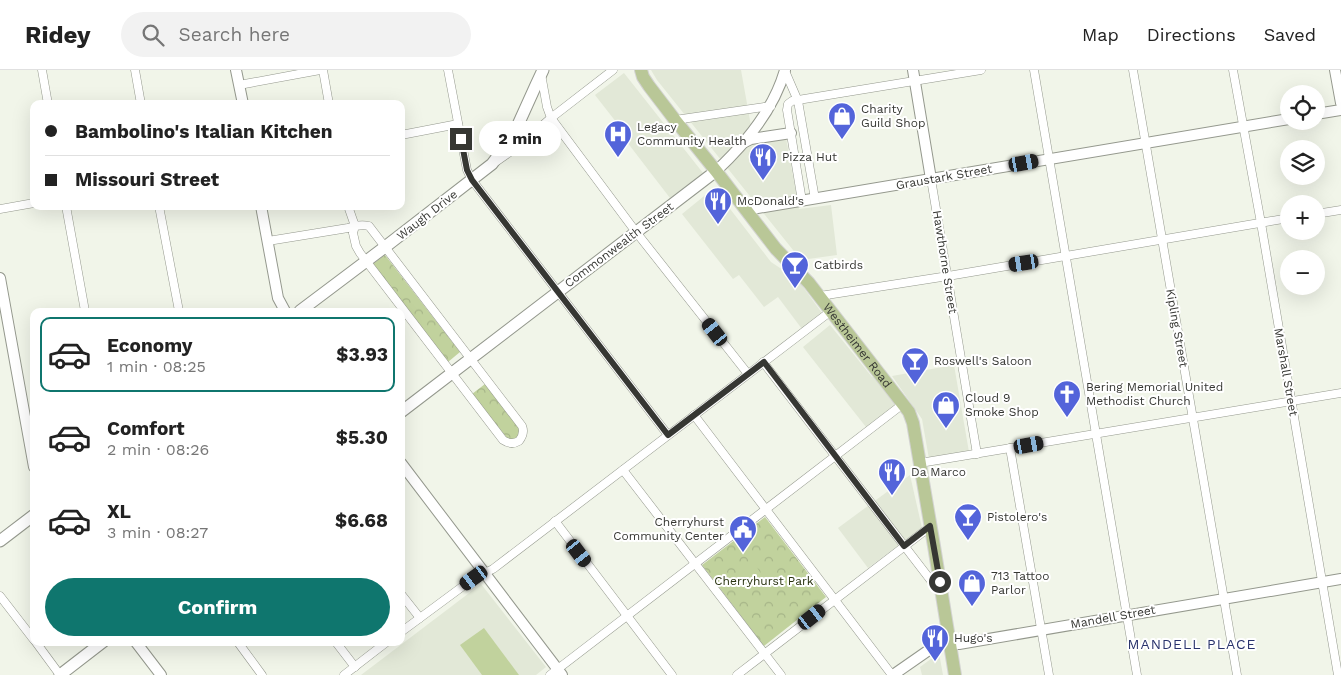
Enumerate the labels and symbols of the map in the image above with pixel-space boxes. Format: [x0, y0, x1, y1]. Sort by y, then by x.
shop icon: Charity Guild Shop [827, 101, 857, 140]
place label: Charity Guild Shop [861, 102, 925, 130]
hospital icon: Legacy Community Health [603, 119, 633, 158]
place label: Legacy Community Health [637, 120, 747, 148]
callout: 2 min [478, 122, 561, 156]
route end [450, 128, 472, 150]
restaurant icon: Pizza Hut [748, 142, 778, 181]
place label: Pizza Hut [782, 150, 837, 164]
car [1007, 153, 1040, 173]
street label: Graustark Street [895, 162, 993, 192]
restaurant icon: McDonald's [703, 186, 733, 225]
street label: Waugh Drive [394, 187, 460, 243]
place label: McDonald's [737, 194, 804, 208]
street label: Commonwealth Street [562, 200, 676, 290]
street label: Hawthorne Street [930, 209, 960, 315]
bar icon: Catbirds [780, 250, 810, 289]
car [1008, 253, 1039, 273]
place label: Catbirds [814, 258, 863, 272]
street label: Kipling Street [1163, 288, 1191, 368]
street label: Westheimer Road [820, 300, 895, 390]
car [699, 316, 730, 348]
street label: Marshall Street [1271, 327, 1301, 417]
bar icon: Roswell's Saloon [900, 346, 930, 385]
place label: Roswell's Saloon [934, 354, 1032, 368]
church icon: Bering Memorial United Methodist Church [1052, 379, 1082, 418]
place label: Bering Memorial United Methodist Church [1086, 380, 1223, 408]
shop icon: Cloud 9 Smoke Shop [931, 390, 961, 429]
place label: Cloud 9 Smoke Shop [965, 391, 1039, 419]
car [1012, 435, 1045, 455]
restaurant icon: Da Marco [877, 457, 907, 496]
place label: Da Marco [911, 465, 966, 479]
bar icon: Pistolero's [953, 502, 983, 541]
place label: Pistolero's [987, 510, 1047, 524]
public building icon: Cherryhurst Community Center [728, 514, 758, 553]
place label: Cherryhurst Community Center [613, 515, 724, 543]
car [563, 537, 594, 569]
car [457, 563, 490, 593]
shop icon: 713 Tattoo Parlor [957, 568, 987, 607]
place label: 713 Tattoo Parlor [991, 569, 1049, 597]
route start [929, 571, 951, 593]
park label: Cherryhurst Park [714, 574, 814, 588]
car [795, 602, 828, 632]
street label: Mandell Street [1069, 603, 1157, 631]
restaurant icon: Hugo's [920, 623, 950, 662]
place label: Hugo's [954, 631, 992, 645]
district label: MANDELL PLACE [1127, 636, 1257, 652]

